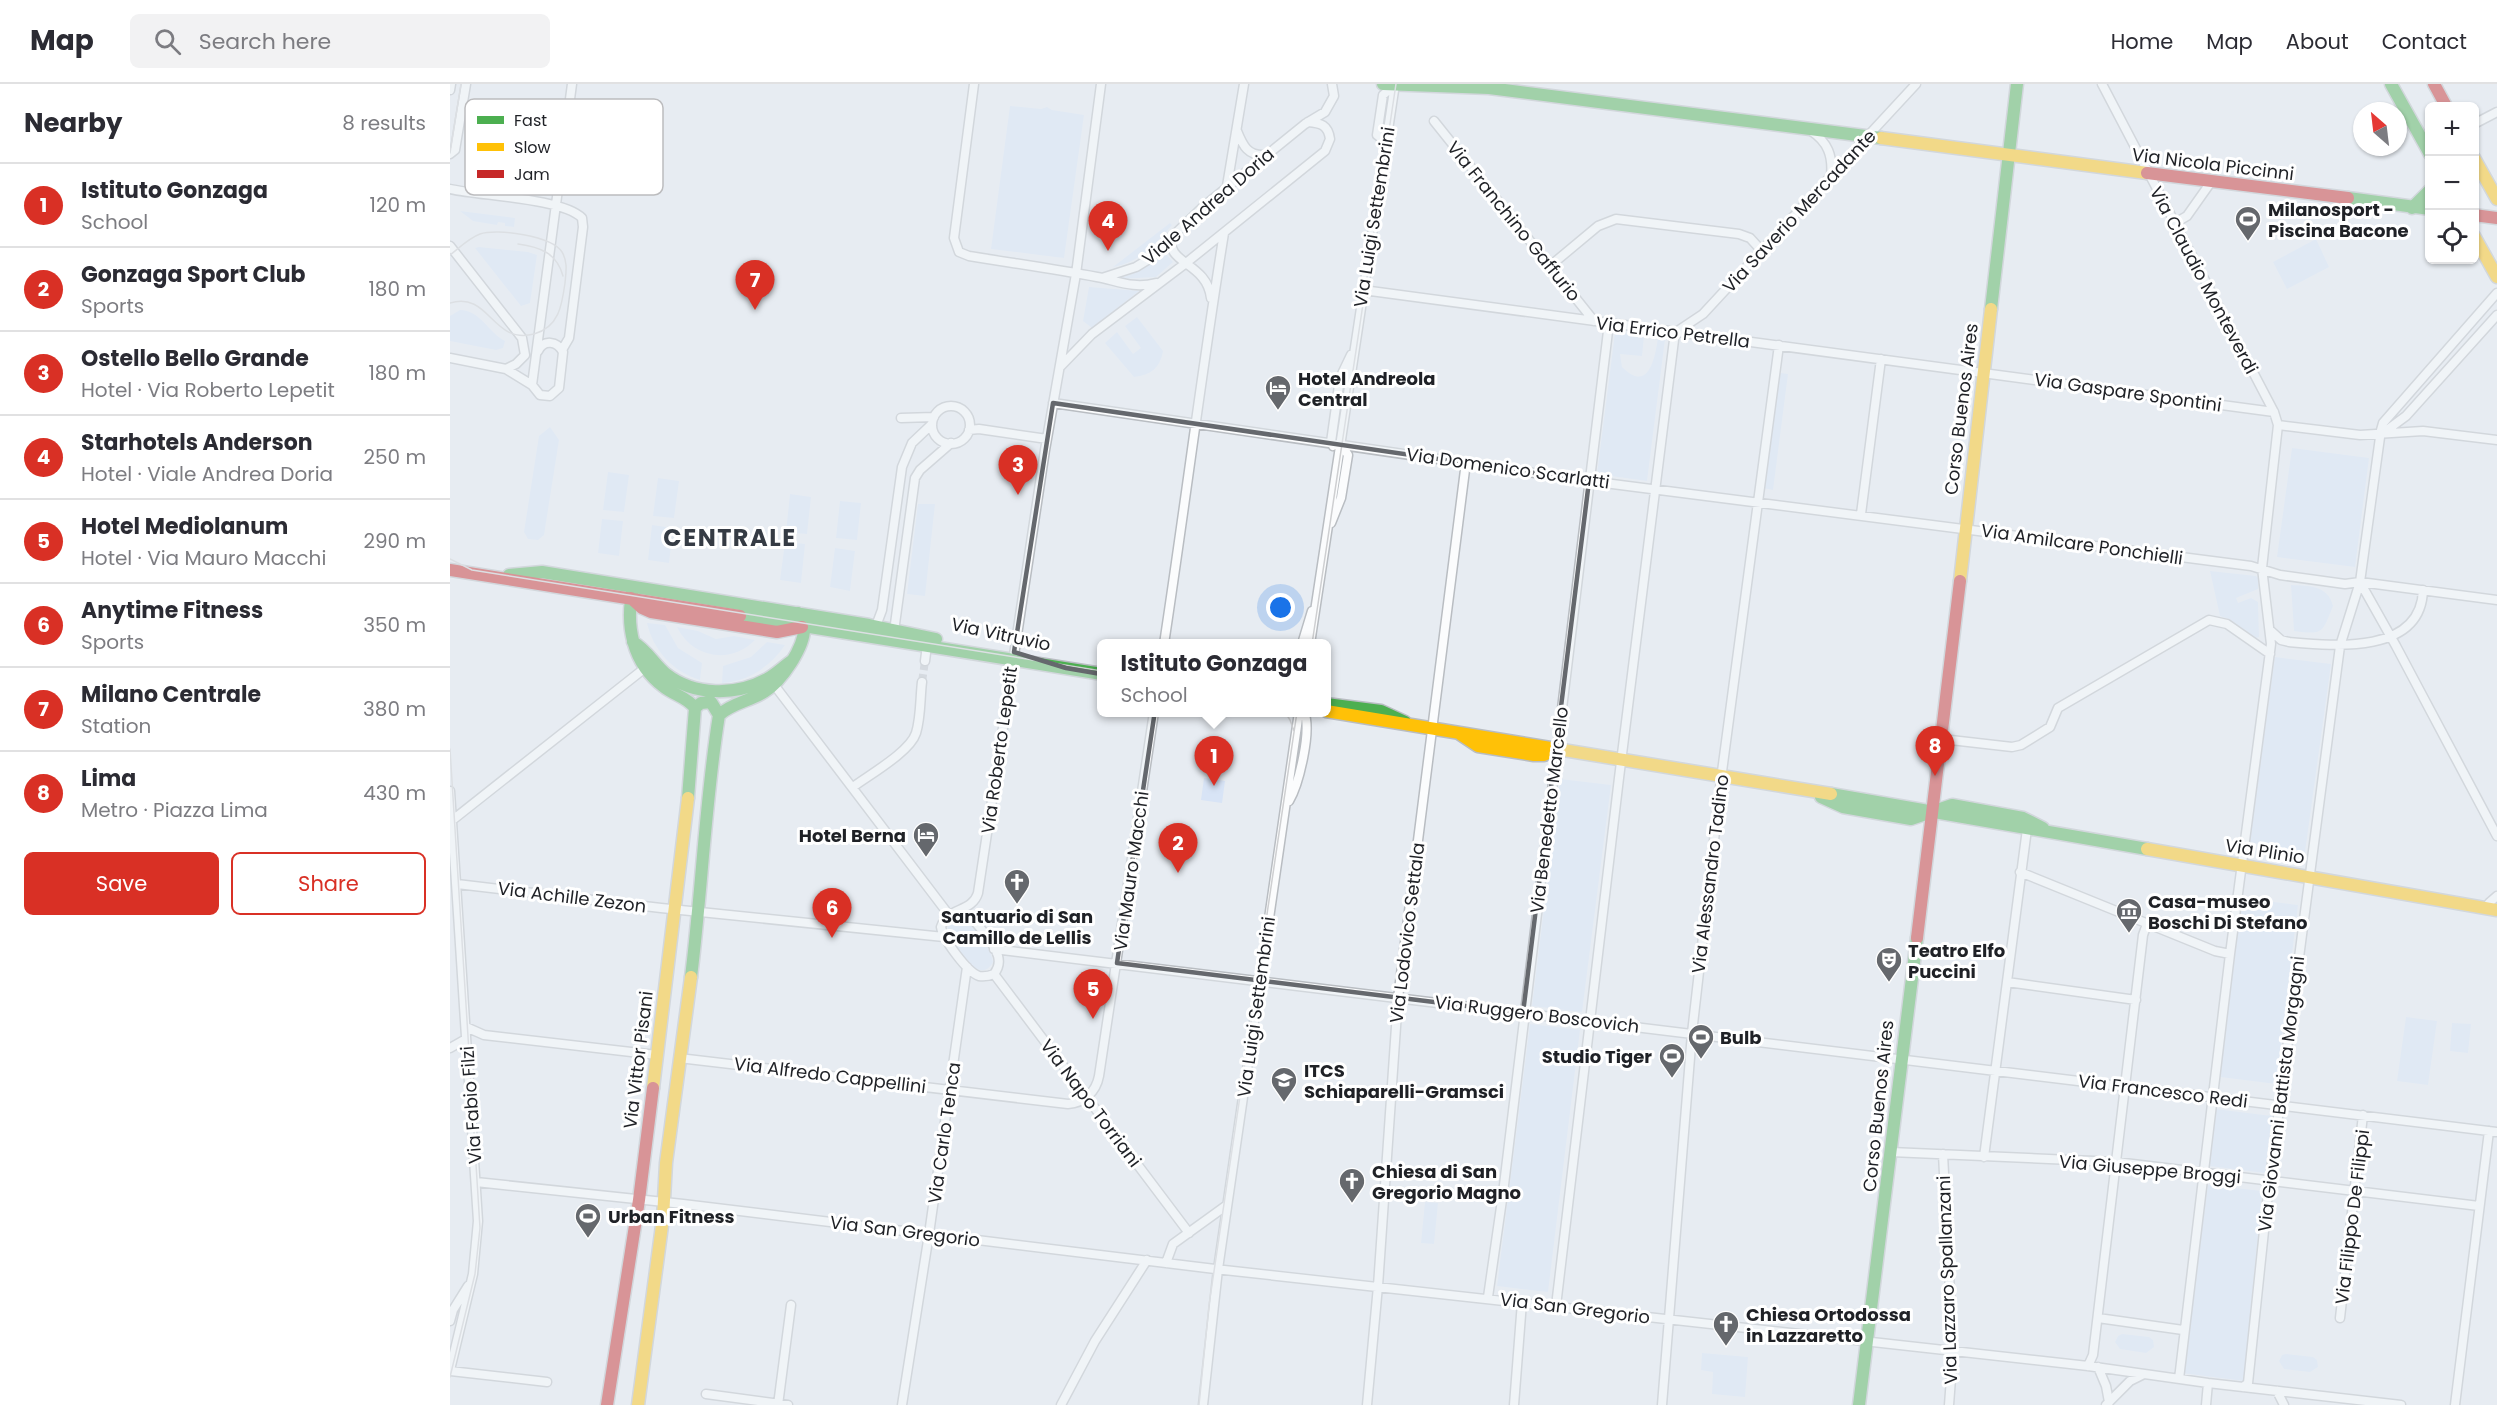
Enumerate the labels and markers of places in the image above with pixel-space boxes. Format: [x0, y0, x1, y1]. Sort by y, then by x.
place label: Milanosport - Piscina Bacone [2268, 197, 2409, 243]
pin: 4 [1088, 202, 1128, 251]
sports icon: Milanosport - Piscina Bacone [2233, 204, 2263, 242]
pin: 7 [736, 260, 774, 310]
place label: Hotel Andreola Central [1298, 366, 1436, 412]
hotel icon: Hotel Andreola Central [1263, 373, 1293, 411]
pin: 3 [998, 446, 1038, 495]
pin: 8 [1916, 726, 1954, 776]
pin: 1 [1194, 736, 1233, 786]
hotel icon: Hotel Berna [911, 820, 941, 858]
place label: Hotel Berna [799, 823, 906, 848]
pin: 2 [1158, 824, 1198, 873]
church icon: Santuario di San Camillo de Lellis [1002, 867, 1032, 905]
pin: 6 [812, 888, 851, 938]
place label: Casa-museo Boschi Di Stefano [2148, 889, 2308, 935]
museum icon: Casa-museo Boschi Di Stefano [2114, 896, 2144, 934]
place label: Santuario di San Camillo de Lellis [941, 904, 1093, 950]
place label: Teatro Elfo Puccini [1908, 938, 2005, 984]
theatre icon: Teatro Elfo Puccini [1874, 945, 1904, 983]
pin: 5 [1074, 970, 1112, 1019]
sports icon: Bulb [1686, 1022, 1716, 1060]
place label: Bulb [1720, 1025, 1762, 1050]
sports icon: Studio Tiger [1657, 1041, 1687, 1079]
place label: Studio Tiger [1542, 1044, 1652, 1069]
place label: ITCS Schiaparelli-Gramsci [1304, 1058, 1504, 1104]
school or university icon: ITCS Schiaparelli-Gramsci [1269, 1065, 1299, 1103]
place label: Chiesa di San Gregorio Magno [1372, 1159, 1521, 1205]
church icon: Chiesa di San Gregorio Magno [1337, 1166, 1367, 1204]
sports icon: Urban Fitness [573, 1201, 603, 1239]
place label: Urban Fitness [608, 1204, 735, 1229]
place label: Chiesa Ortodossa in Lazzaretto [1746, 1302, 1911, 1348]
church icon: Chiesa Ortodossa in Lazzaretto [1711, 1309, 1741, 1347]

